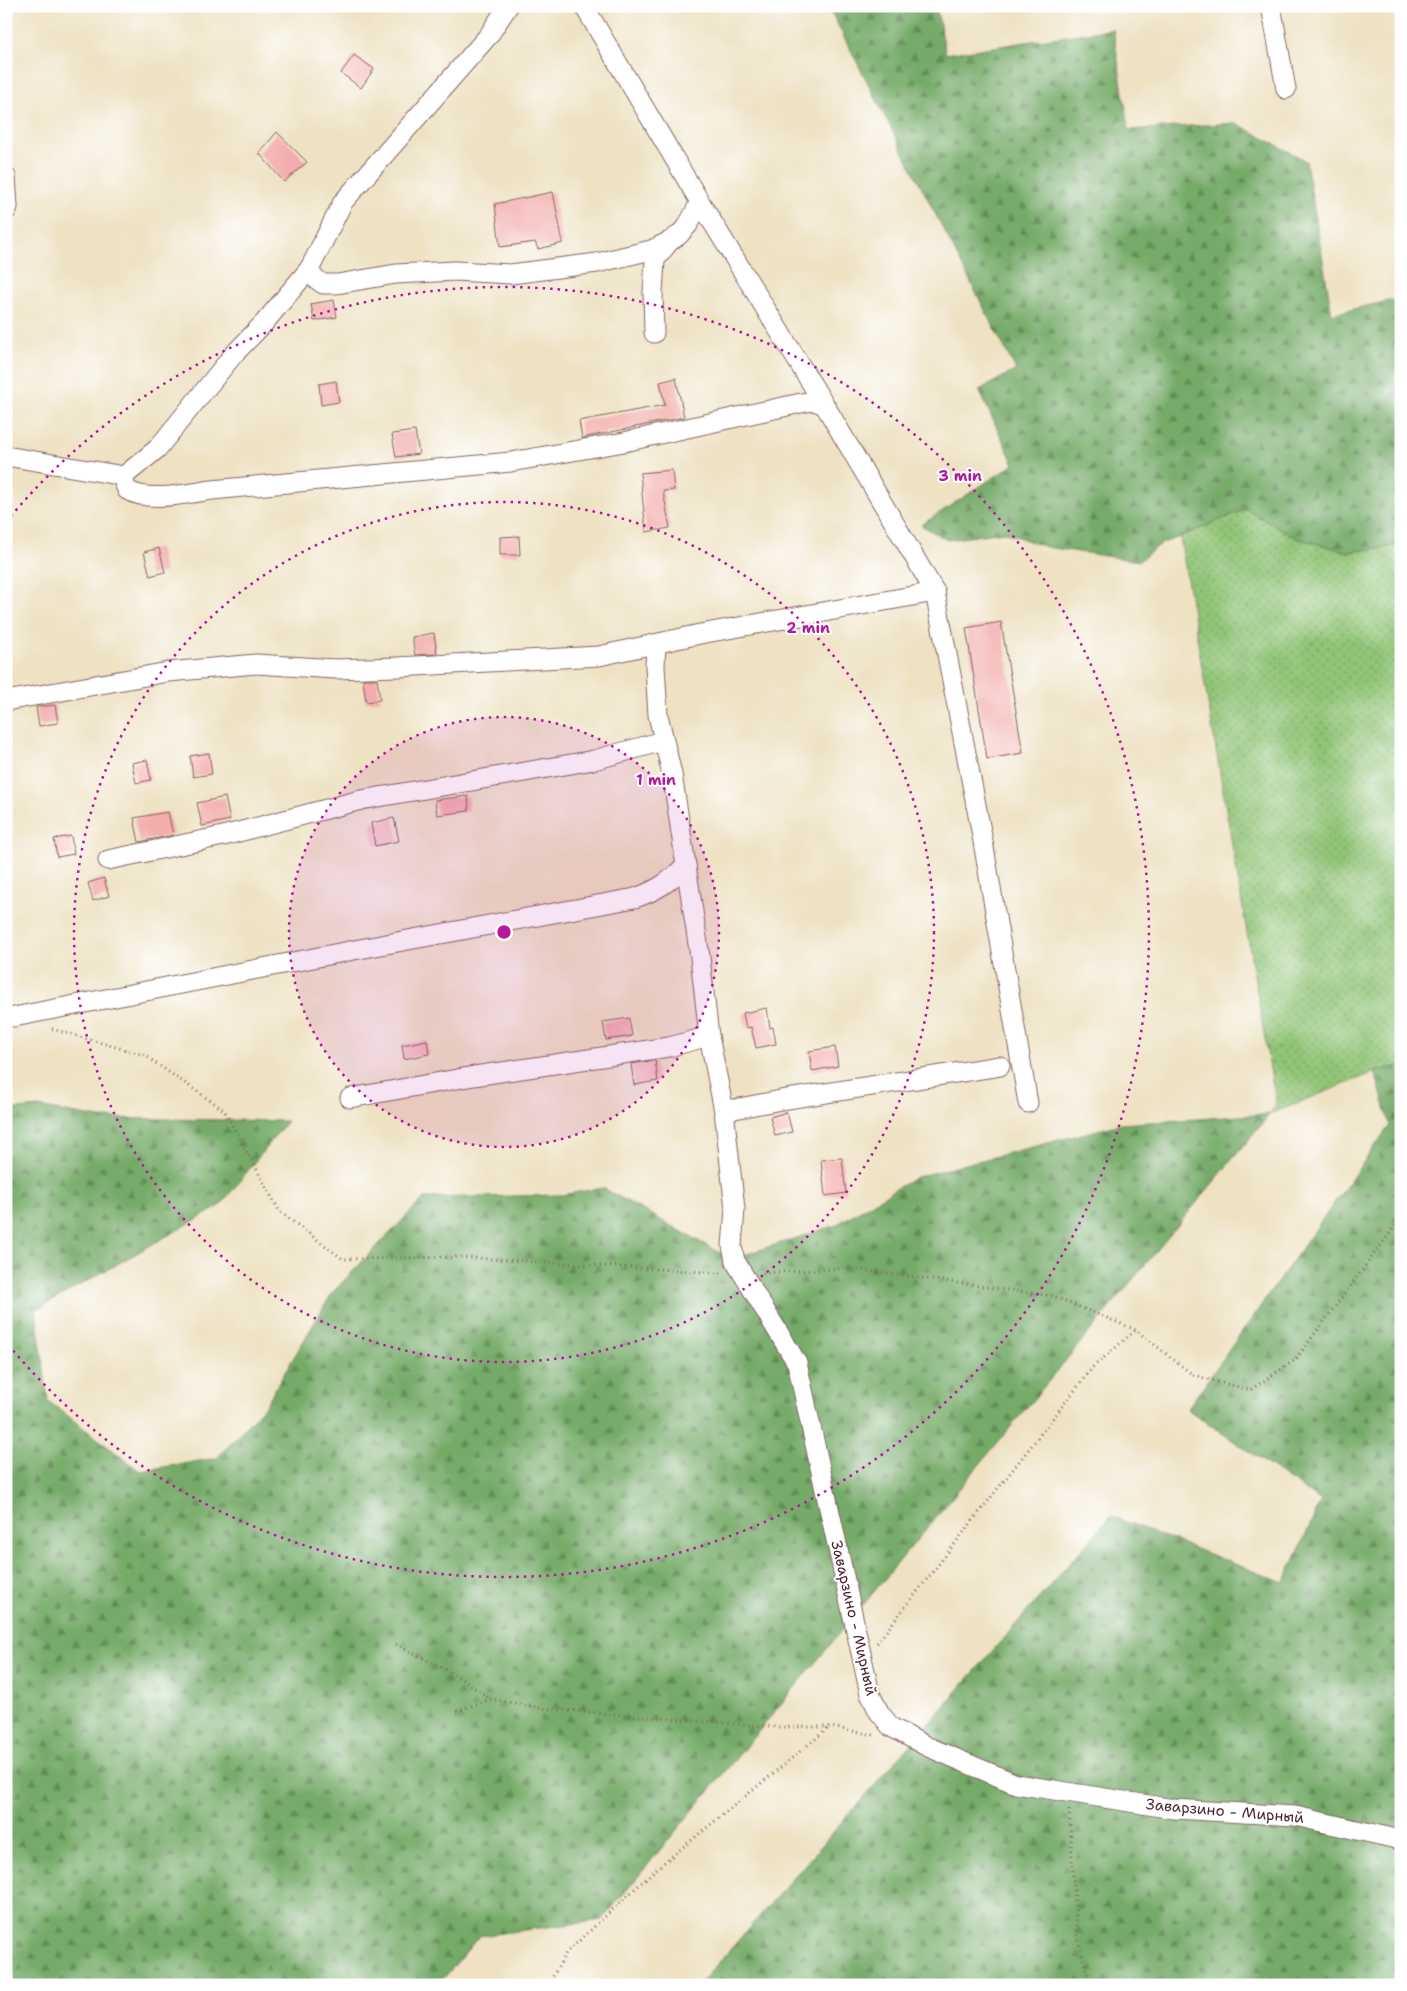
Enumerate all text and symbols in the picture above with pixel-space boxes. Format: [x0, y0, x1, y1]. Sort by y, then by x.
text: 3 min [938, 466, 982, 486]
text: 2 min [786, 618, 830, 638]
text: 1 min [636, 770, 676, 790]
centre of rings [495, 923, 513, 941]
street label: Заварзино - Мирный [826, 1538, 882, 1698]
street label: Заварзино - Мирный [1145, 1794, 1305, 1828]

